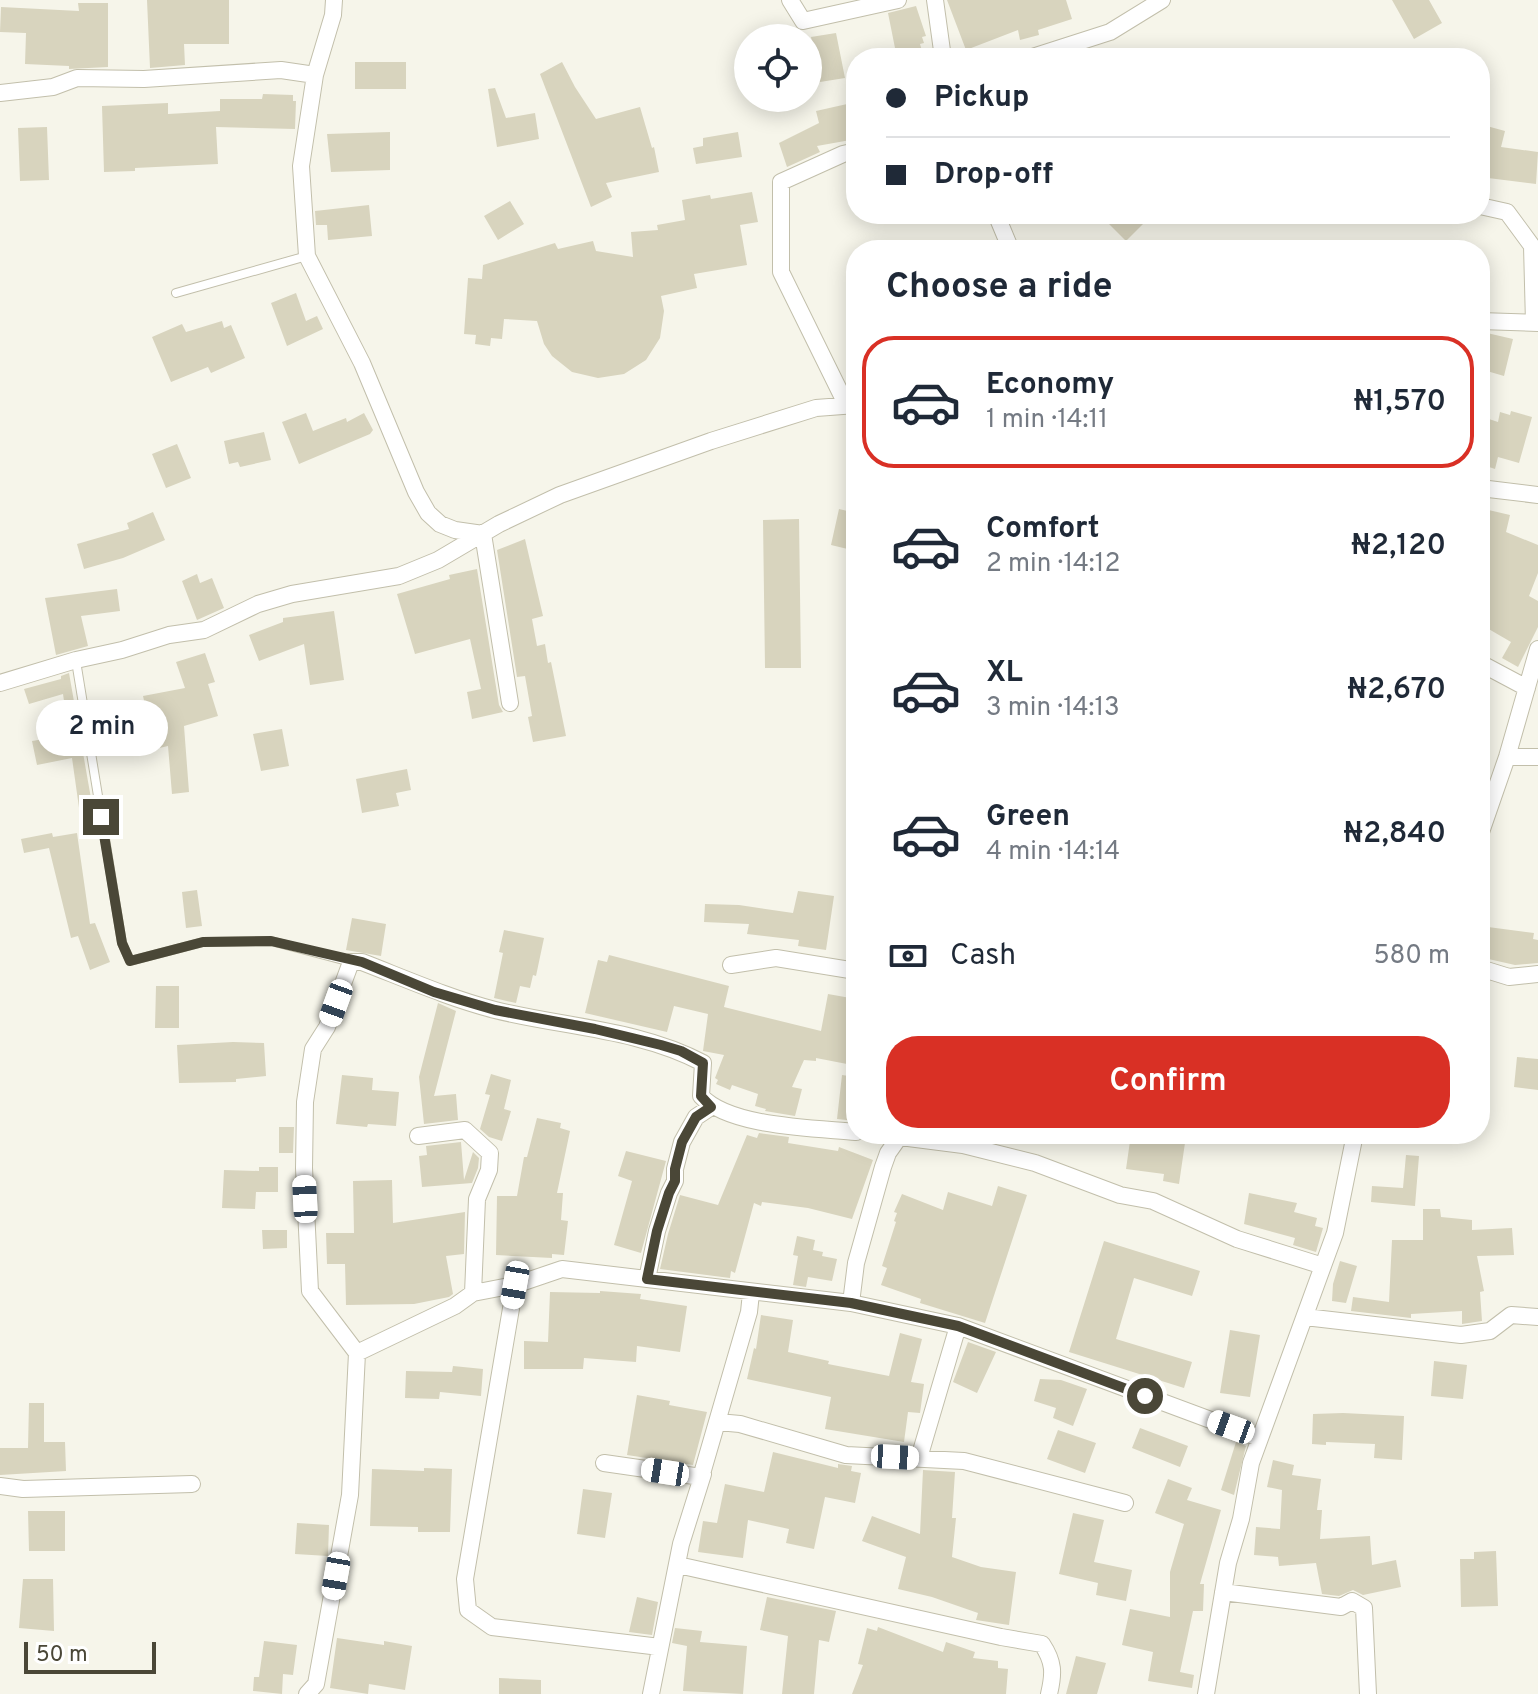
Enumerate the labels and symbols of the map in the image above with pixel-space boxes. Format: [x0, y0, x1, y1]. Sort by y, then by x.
callout: 2 min [35, 701, 167, 757]
route end [83, 799, 119, 835]
car [317, 976, 355, 1030]
car [292, 1174, 318, 1224]
car [499, 1259, 531, 1311]
route start [1127, 1378, 1163, 1414]
car [1204, 1408, 1258, 1446]
car [870, 1444, 920, 1470]
car [639, 1456, 691, 1488]
car [320, 1550, 352, 1602]
scale bar [24, 1638, 156, 1674]

